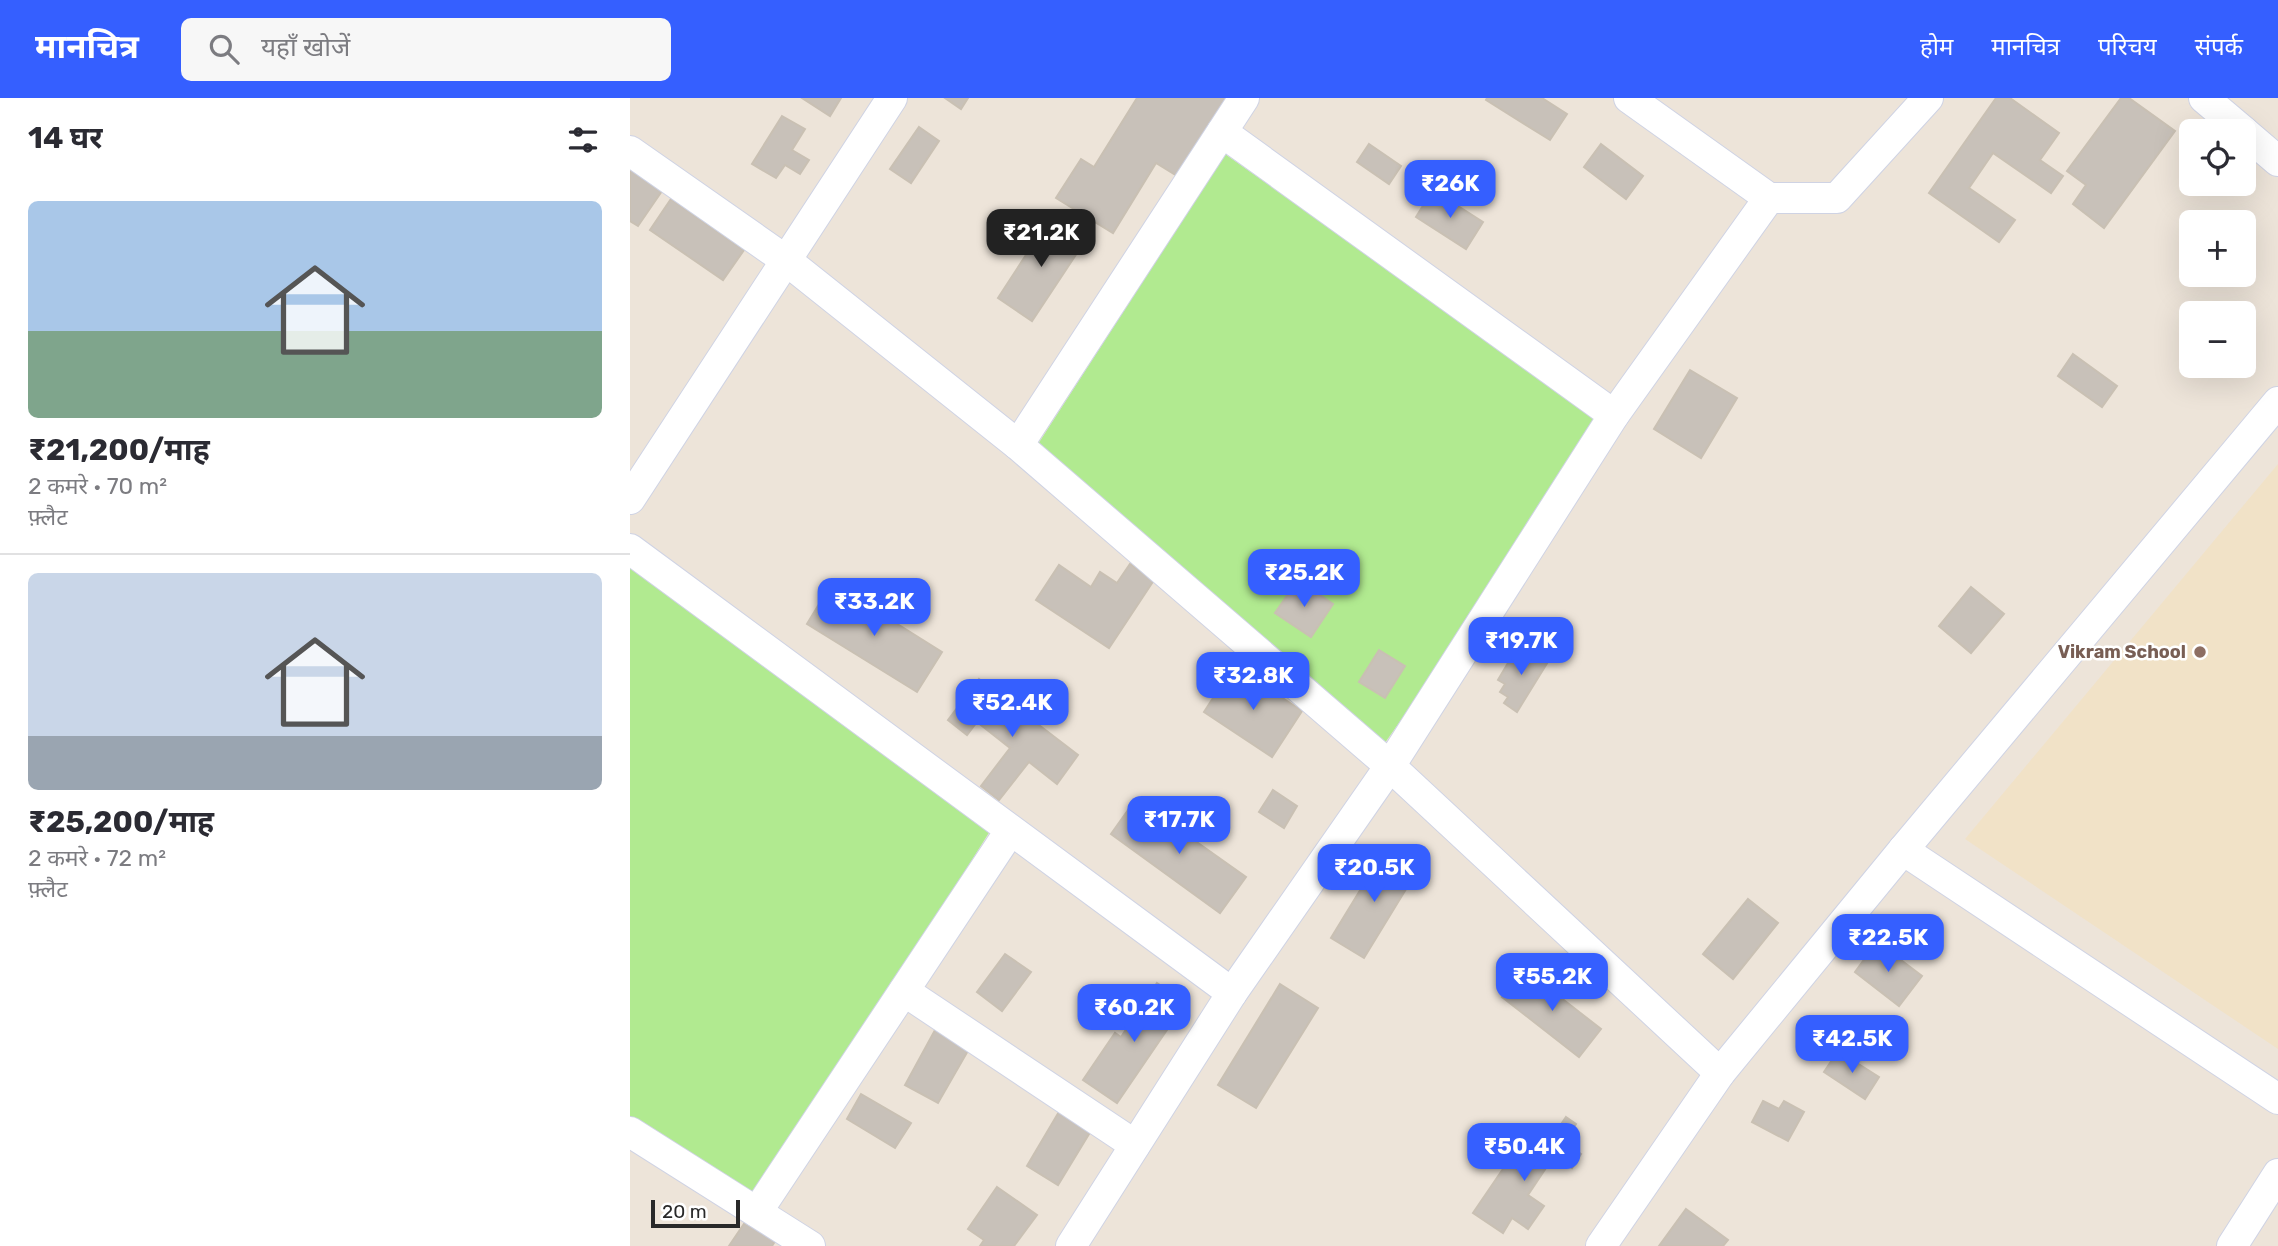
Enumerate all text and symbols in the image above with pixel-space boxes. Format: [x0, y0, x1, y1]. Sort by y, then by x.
search box [181, 18, 671, 81]
text: मानचित्र [35, 27, 139, 66]
icon: search [205, 30, 243, 68]
text: यहाँ खोजें [261, 32, 350, 63]
text: होम [1920, 33, 1953, 61]
text: मानचित्र [1991, 33, 2060, 61]
text: परिचय [2098, 33, 2157, 61]
text: संपर्क [2195, 33, 2243, 61]
map controls [2179, 119, 2256, 378]
button: locate [2179, 119, 2256, 196]
text: 14 घर [28, 120, 102, 156]
icon: filters [564, 121, 602, 159]
pin: ₹26K [1409, 160, 1491, 220]
text: ₹26K [1421, 169, 1479, 197]
pin: ₹21.2K [984, 209, 1098, 269]
button: + [2179, 210, 2256, 287]
text: ₹21.2K [1003, 218, 1079, 246]
icon: home [252, 247, 378, 373]
button: − [2179, 301, 2256, 378]
text: ₹21,200/माह [28, 432, 210, 468]
text: 2 कमरे · 70 m² [28, 472, 167, 500]
text: फ़्लैट [28, 503, 68, 531]
pin: ₹25.2K [1247, 550, 1361, 609]
text: ₹25.2K [1264, 558, 1344, 586]
pin: ₹33.2K [817, 578, 931, 638]
text: ₹33.2K [834, 587, 914, 615]
pin: ₹19.7K [1464, 618, 1578, 677]
icon: home [252, 619, 378, 745]
text: ₹19.7K [1484, 626, 1558, 654]
place label: Vikram School [2058, 641, 2186, 663]
marker: Vikram School [2192, 644, 2208, 660]
pin: ₹32.8K [1196, 652, 1310, 712]
text: ₹32.8K [1212, 661, 1294, 689]
pin: ₹52.4K [955, 680, 1069, 739]
text: ₹52.4K [972, 688, 1052, 716]
pin: ₹17.7K [1122, 796, 1236, 856]
text: ₹25,200/माह [28, 804, 214, 840]
text: ₹17.7K [1143, 805, 1215, 833]
text: 2 कमरे · 72 m² [28, 844, 166, 872]
pin: ₹20.5K [1317, 844, 1431, 904]
text: ₹20.5K [1334, 853, 1414, 881]
text: फ़्लैट [28, 875, 68, 903]
pin: ₹22.5K [1831, 914, 1945, 974]
text: ₹22.5K [1848, 923, 1928, 951]
pin: ₹55.2K [1495, 954, 1609, 1013]
text: ₹55.2K [1512, 962, 1592, 990]
pin: ₹60.2K [1077, 984, 1191, 1044]
text: ₹60.2K [1094, 993, 1174, 1021]
pin: ₹42.5K [1795, 1016, 1909, 1075]
text: ₹42.5K [1811, 1024, 1893, 1052]
pin: ₹50.4K [1467, 1124, 1581, 1183]
text: ₹50.4K [1483, 1132, 1565, 1160]
scale bar [651, 1197, 740, 1229]
text: 20 m [662, 1200, 707, 1223]

